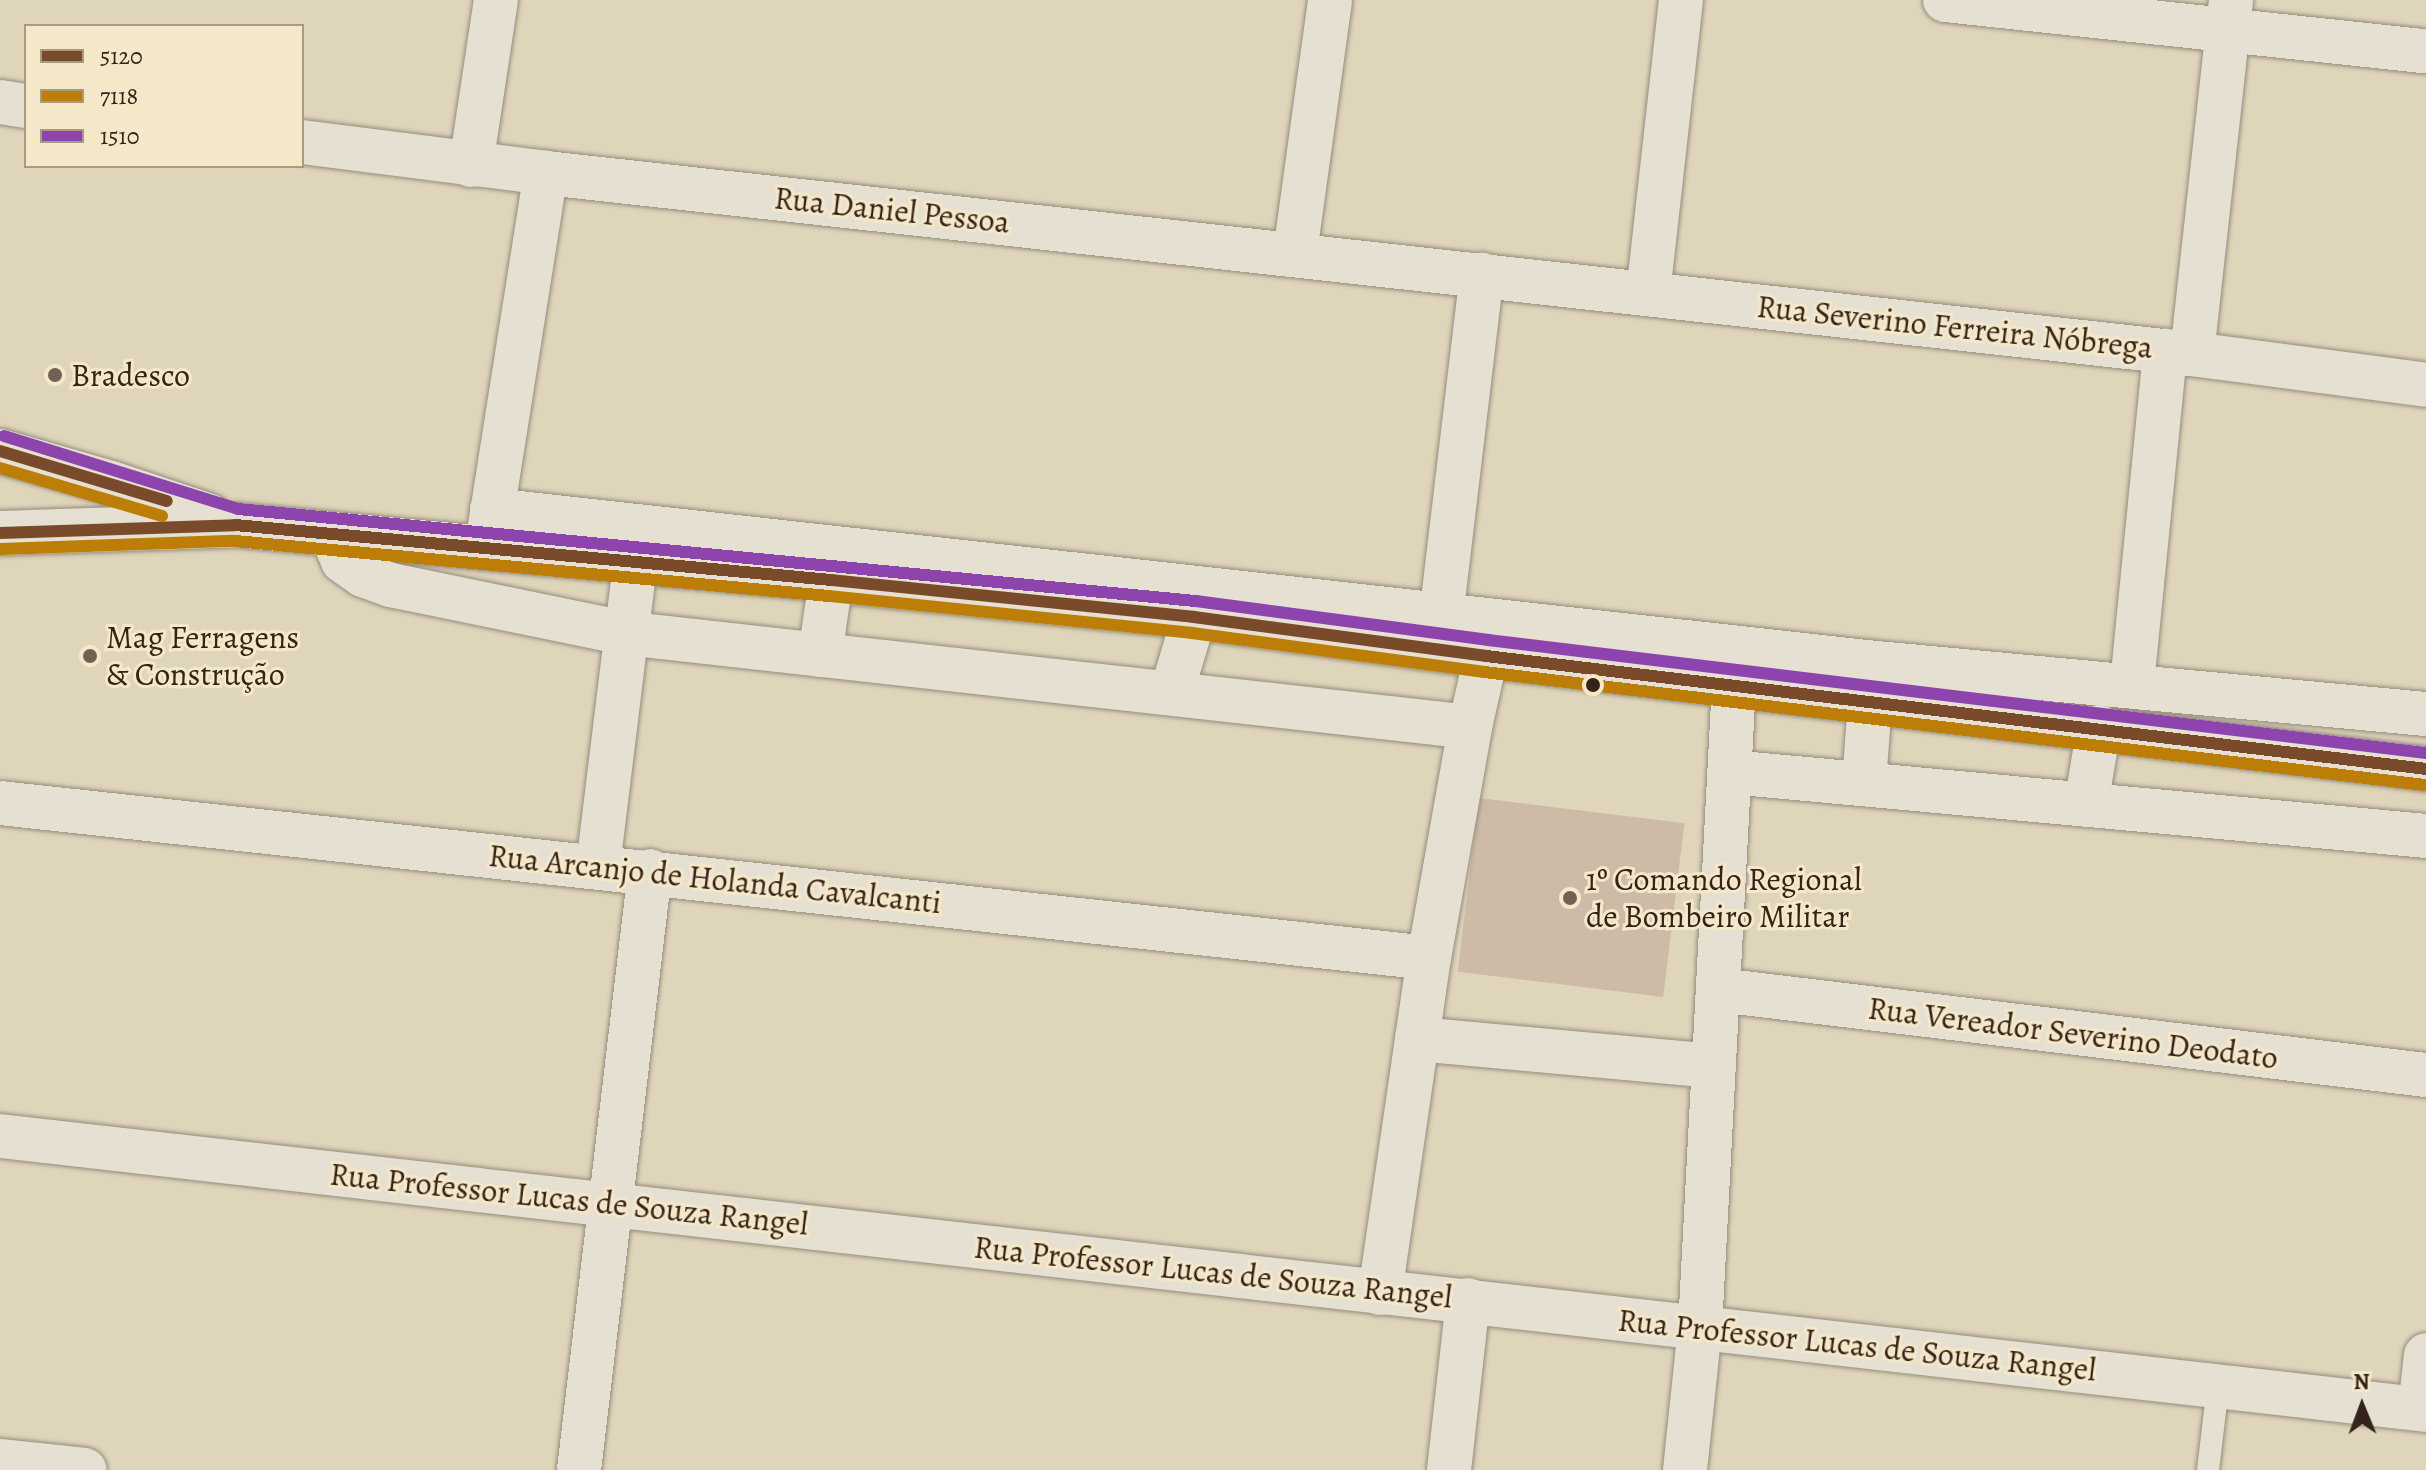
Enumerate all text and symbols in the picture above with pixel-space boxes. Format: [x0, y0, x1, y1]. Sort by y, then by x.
legend [24, 24, 304, 168]
text: 5120 [100, 40, 143, 72]
text: 7118 [100, 80, 138, 112]
text: 1510 [100, 120, 140, 152]
street label: Rua Daniel Pessoa [772, 179, 1012, 241]
street label: Rua Severino Ferreira Nóbrega [1755, 287, 2155, 367]
place label: Bradesco [71, 356, 190, 394]
marker: Bradesco [46, 366, 64, 384]
place label: Mag Ferragens & Construção [106, 619, 299, 694]
marker: Mag Ferragens & Construção [81, 647, 99, 665]
unlabelled marker [1585, 677, 1601, 693]
street label: Rua Arcanjo de Holanda Cavalcanti [487, 836, 943, 922]
place label: 1º Comando Regional de Bombeiro Militar [1586, 861, 1862, 936]
marker: 1º Comando Regional de Bombeiro Militar [1561, 889, 1579, 907]
street label: Rua Vereador Severino Deodato [1866, 989, 2280, 1077]
street label: Rua Professor Lucas de Souza Rangel [328, 1155, 810, 1243]
street label: Rua Professor Lucas de Souza Rangel [972, 1228, 1454, 1316]
street label: Rua Professor Lucas de Souza Rangel [1616, 1301, 2098, 1389]
north arrow [2322, 1366, 2402, 1446]
text: N [2353, 1367, 2370, 1397]

